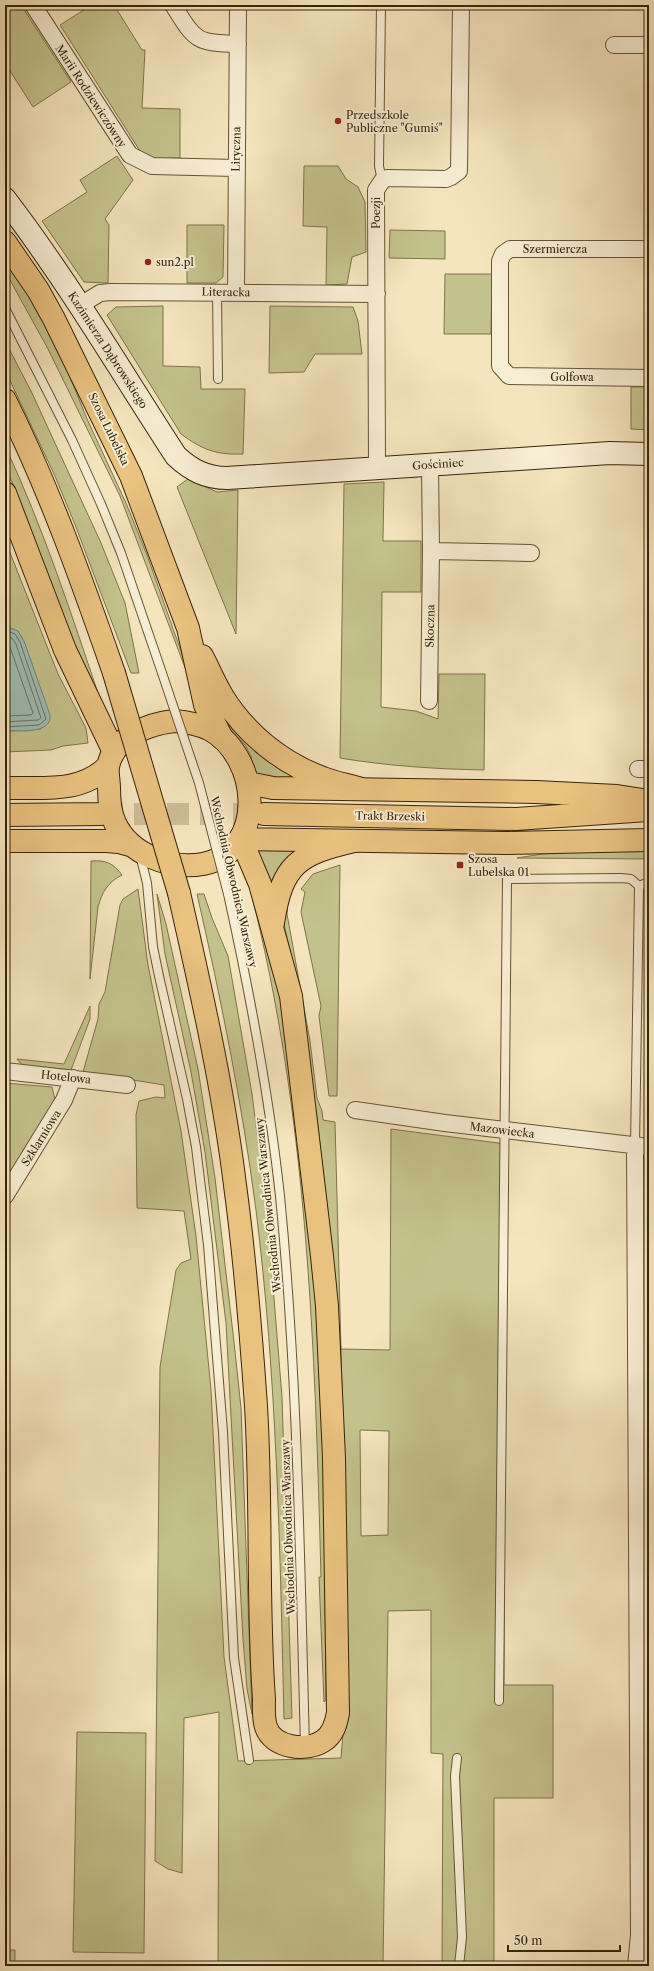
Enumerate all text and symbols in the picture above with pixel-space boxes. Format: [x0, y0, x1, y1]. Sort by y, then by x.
street label: Marii Rodziewiczówny [53, 42, 130, 151]
place label: Przedszkole Publiczne "Gumiś" [346, 108, 443, 135]
marker: Przedszkole Publiczne "Gumiś" [333, 116, 343, 126]
street label: Liryczna [229, 126, 243, 172]
street label: Poezji [369, 196, 383, 229]
street label: Szermiercza [523, 242, 587, 256]
place label: sun2.pl [156, 255, 194, 269]
marker: sun2.pl [143, 257, 153, 267]
street label: Literacka [202, 285, 251, 299]
street label: Kazimierza Dąbrowskiego [65, 289, 151, 411]
street label: Golfowa [550, 370, 594, 384]
street label: Szosa Lubelska [85, 390, 133, 468]
street label: Gościniec [412, 455, 464, 473]
street label: Skoczna [423, 604, 437, 648]
street label: Wschodnia Obwodnica Warszawy [207, 794, 261, 970]
street label: Trakt Brzeski [355, 808, 426, 824]
place label: Szosa Lubelska 01 [468, 852, 530, 879]
marker: Szosa Lubelska 01 [455, 860, 465, 870]
street label: Hotelowa [40, 1067, 92, 1087]
street label: Szklarniowa [18, 1107, 64, 1169]
street label: Wschodnia Obwodnica Warszawy [252, 1116, 284, 1294]
street label: Mazowiecka [469, 1119, 535, 1141]
street label: Wschodnia Obwodnica Warszawy [278, 1438, 298, 1616]
scale bar [508, 1927, 620, 1953]
text: 50 m [514, 1933, 543, 1948]

